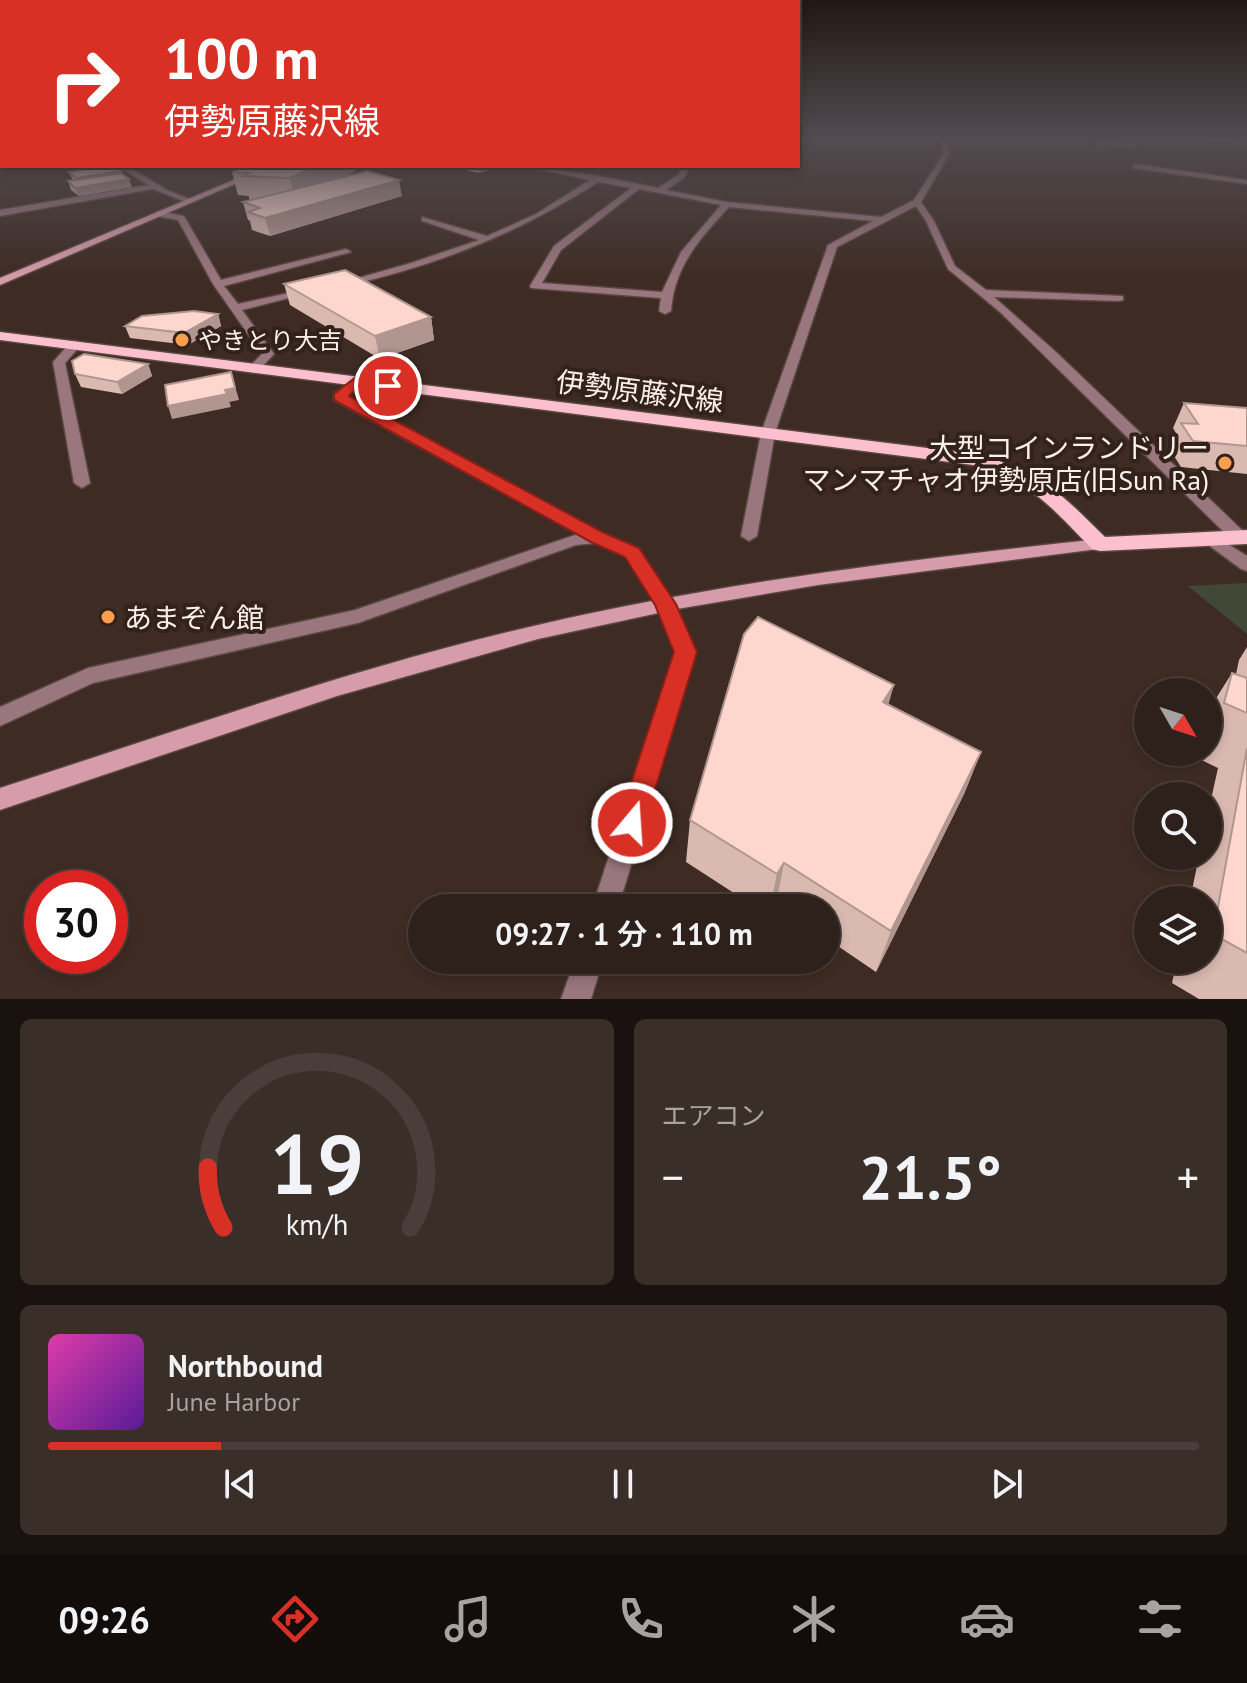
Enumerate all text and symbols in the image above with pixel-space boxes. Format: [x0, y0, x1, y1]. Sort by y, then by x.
text: 100 m [164, 22, 319, 94]
icon: right [32, 32, 136, 136]
text: 伊勢原藤沢線 [164, 97, 380, 144]
place label: やきとり大吉 [198, 325, 342, 356]
marker: やきとり大吉 [173, 331, 191, 349]
pin [354, 352, 422, 420]
street label: 伊勢原藤沢線 [554, 362, 726, 420]
icon: arrive [366, 364, 410, 408]
place label: 大型コインランドリー マンマチャオ伊勢原店(旧Sun Ra) [803, 429, 1209, 498]
marker: 大型コインランドリー マンマチャオ伊勢原店(旧Sun Ra) [1216, 454, 1234, 472]
place label: あまぞん館 [124, 599, 264, 636]
marker: あまぞん館 [99, 608, 117, 626]
north arrow [1134, 678, 1222, 766]
map controls [1134, 678, 1222, 974]
position arrow [590, 781, 674, 865]
button: search [1134, 782, 1222, 870]
speed limit sign: 30 [24, 870, 128, 974]
button: layers [1134, 886, 1222, 974]
text: 09:27 · 1 分 · 110 m [495, 914, 753, 953]
text: エアコン [662, 1099, 766, 1132]
text: 19 [270, 1109, 364, 1217]
text: 21.5° [859, 1138, 1002, 1216]
text: − [662, 1148, 684, 1205]
text: + [1177, 1148, 1199, 1205]
text: km/h [285, 1206, 348, 1243]
text: Northbound [168, 1346, 323, 1385]
text: June Harbor [168, 1385, 300, 1418]
icon: previous [218, 1462, 262, 1506]
icon: pause [601, 1462, 645, 1506]
icon: next [985, 1462, 1029, 1506]
icon: directions [267, 1591, 323, 1647]
icon: music [440, 1591, 496, 1647]
icon: phone [613, 1591, 669, 1647]
icon: climate [786, 1591, 842, 1647]
icon: car [959, 1591, 1015, 1647]
icon: filters [1132, 1591, 1188, 1647]
text: 09:26 [59, 1596, 150, 1643]

